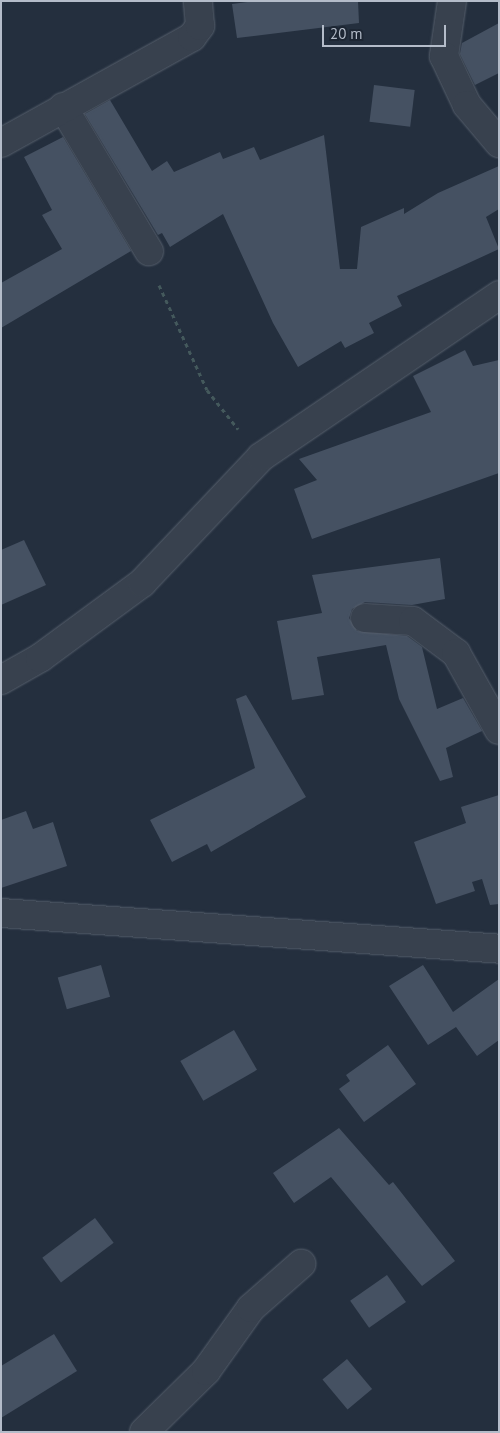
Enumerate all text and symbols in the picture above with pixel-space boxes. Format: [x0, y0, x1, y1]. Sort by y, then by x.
scale bar [325, 15, 449, 47]
text: 20 m [330, 24, 363, 43]

